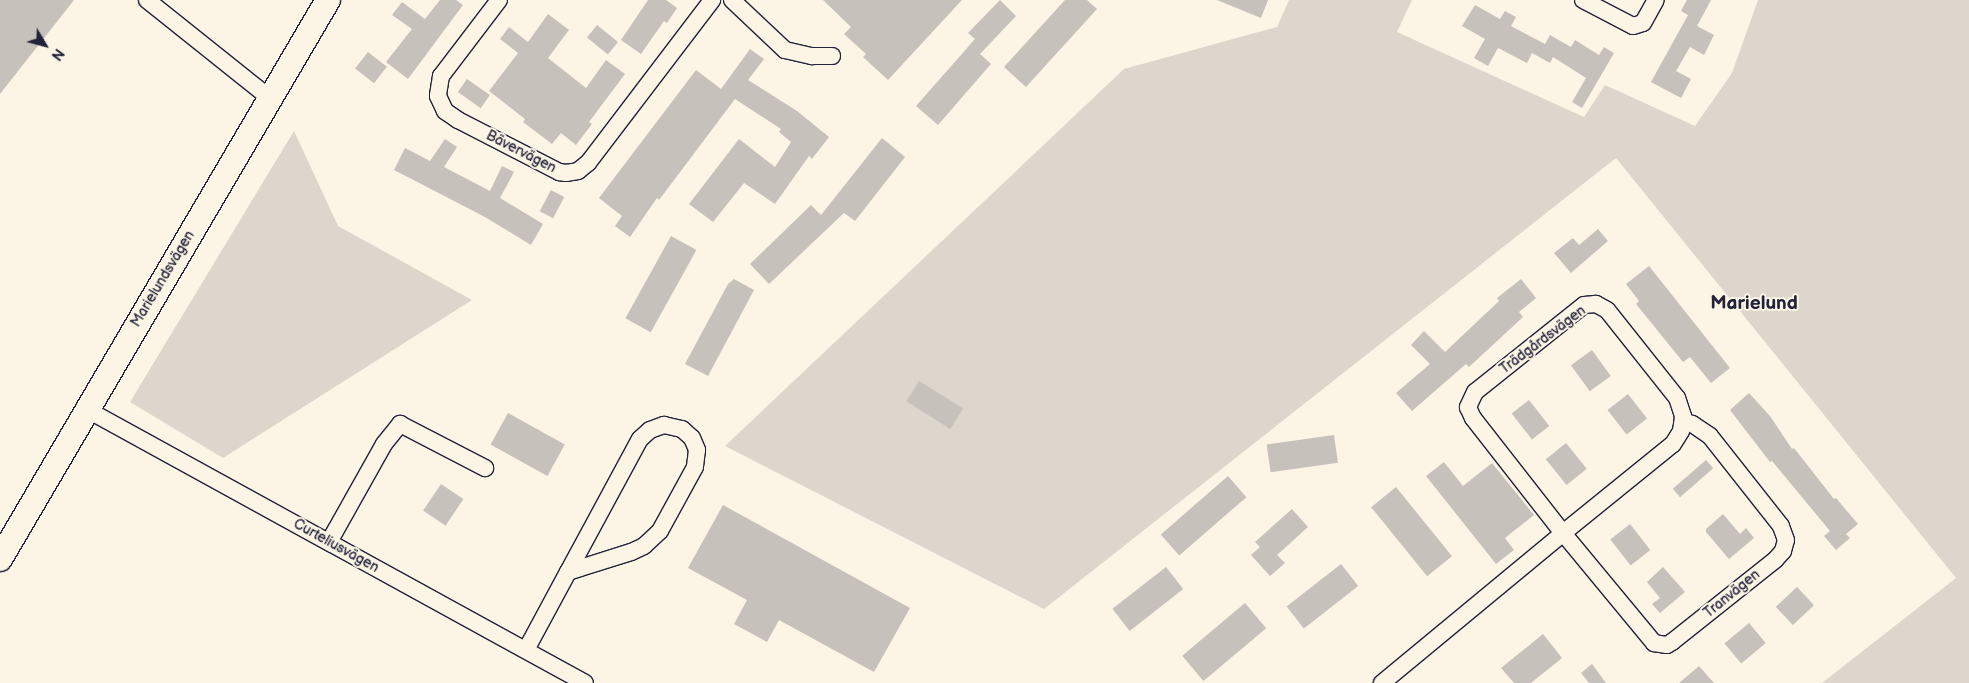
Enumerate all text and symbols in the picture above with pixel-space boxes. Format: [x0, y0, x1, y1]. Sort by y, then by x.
north arrow [20, 20, 70, 70]
text: N [47, 45, 67, 64]
street label: Bävervägen [483, 127, 559, 177]
street label: Marielundsvägen [128, 228, 198, 330]
district label: Marielund [1710, 293, 1798, 315]
street label: Trädgårdsvägen [1497, 302, 1589, 378]
street label: Curteliusvägen [290, 516, 382, 576]
street label: Tranvägen [1701, 566, 1763, 622]

